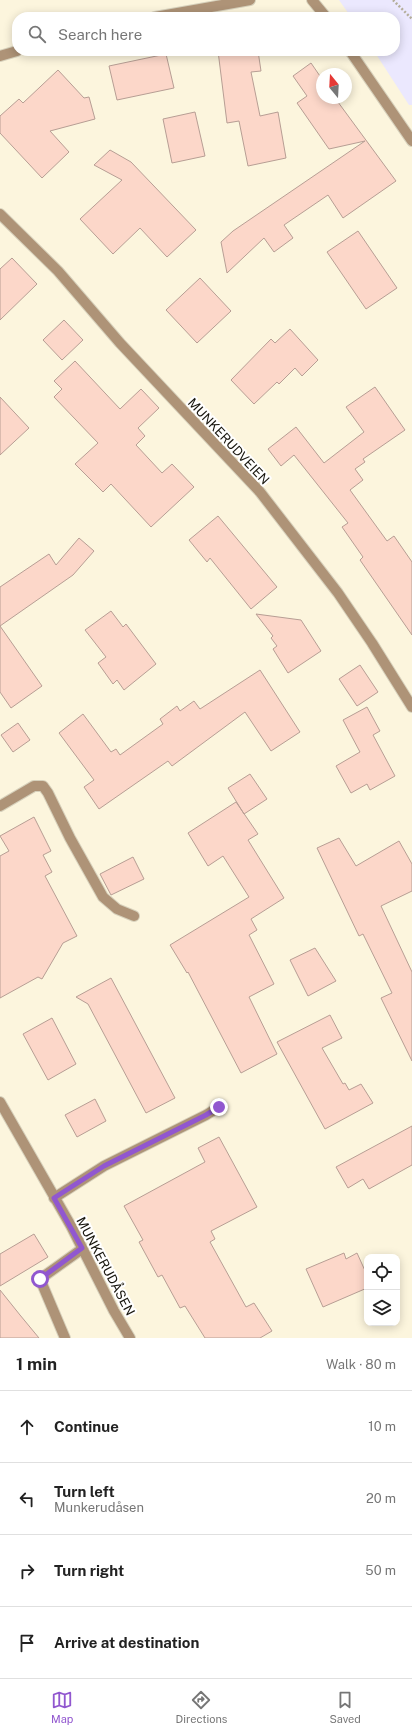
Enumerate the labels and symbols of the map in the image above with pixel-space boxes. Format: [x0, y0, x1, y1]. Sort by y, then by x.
north arrow [316, 68, 352, 104]
street label: MUNKERUDVEIEN [185, 395, 272, 488]
route end [210, 1098, 228, 1116]
street label: MUNKERUDÅSEN [73, 1214, 139, 1318]
route start [31, 1270, 49, 1288]

